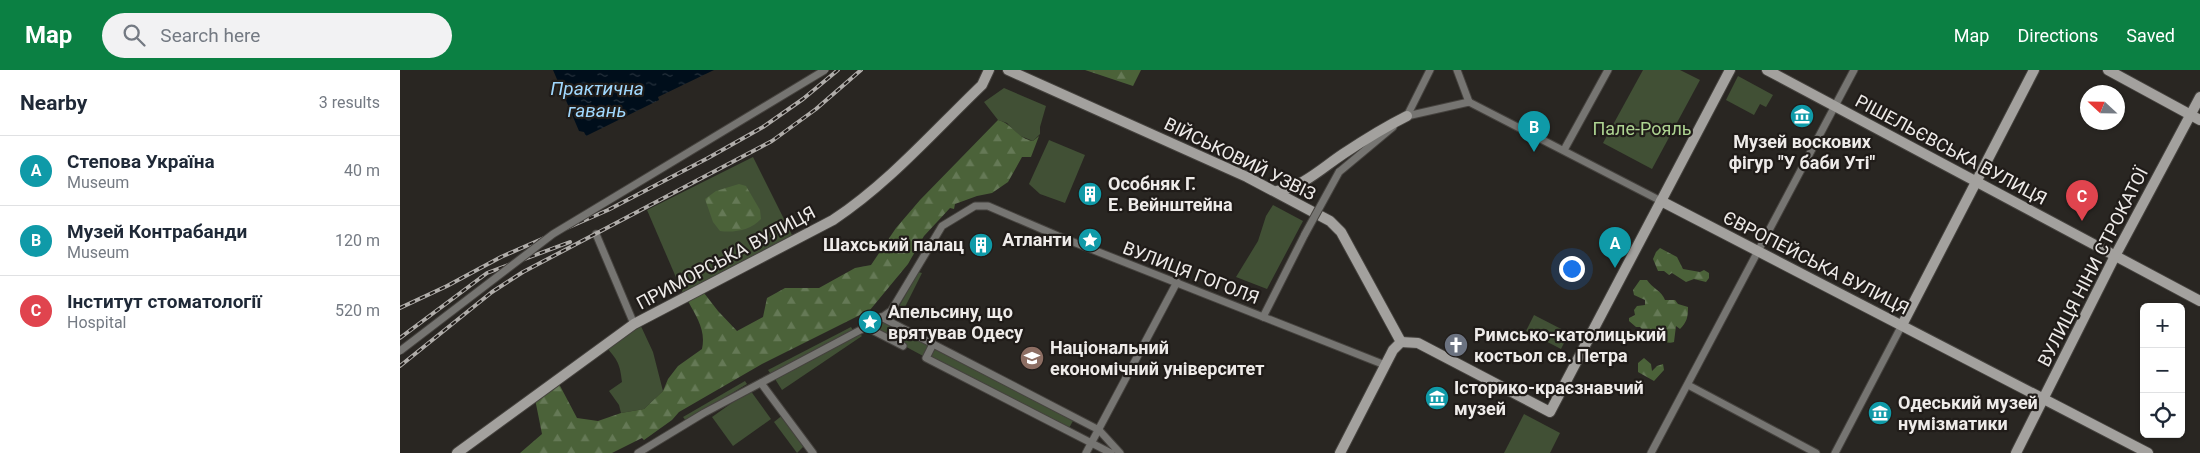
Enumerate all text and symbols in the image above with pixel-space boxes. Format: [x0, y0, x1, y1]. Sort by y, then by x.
search box [102, 13, 452, 58]
text: Map [25, 21, 72, 49]
icon: search [120, 21, 148, 49]
text: Search here [160, 24, 260, 47]
text: Map [1954, 25, 1989, 46]
text: Directions [2017, 25, 2098, 46]
text: Saved [2126, 25, 2175, 46]
water label: Практична гавань [550, 77, 644, 122]
north arrow [2080, 85, 2125, 130]
street label: РІШЕЛЬЄВСЬКА ВУЛИЦЯ [1852, 90, 2051, 209]
text: Nearby [20, 91, 87, 115]
text: 3 results [319, 93, 380, 112]
museum icon: Музей воскових фігур "У баби Уті" [1789, 103, 1815, 129]
pin: B [1518, 111, 1550, 152]
street label: ВІЙСЬКОВИЙ УЗВІЗ [1161, 113, 1319, 204]
park label: Пале-Рояль [1592, 118, 1692, 139]
place label: Музей воскових фігур "У баби Уті" [1729, 131, 1875, 173]
text: Степова Україна [67, 150, 215, 173]
text: A [31, 161, 41, 180]
text: 40 m [344, 161, 380, 180]
street label: ВУЛИЦЯ НІНИ СТРОКАТОЇ [2033, 163, 2152, 370]
text: Museum [67, 173, 129, 192]
place label: Особняк Г. Е. Вейнштейна [1108, 173, 1233, 215]
pin: C [2066, 180, 2098, 221]
building icon: Особняк Г. Е. Вейнштейна [1077, 181, 1103, 207]
street label: ПРИМОРСЬКА ВУЛИЦЯ [633, 201, 819, 314]
street label: ЄВРОПЕЙСЬКА ВУЛИЦЯ [1720, 206, 1913, 319]
text: Музей Контрабанди [67, 220, 247, 243]
place icon: Атланти [1077, 227, 1103, 253]
pin: A [1599, 227, 1631, 268]
place label: Атланти [1002, 229, 1072, 250]
text: B [31, 231, 41, 250]
text: 120 m [335, 231, 380, 250]
building icon: Шахський палац [968, 232, 994, 258]
place label: Шахський палац [823, 234, 964, 255]
street label: ВУЛИЦЯ ГОГОЛЯ [1120, 237, 1262, 308]
text: Museum [67, 243, 129, 262]
your location [1559, 256, 1585, 282]
text: Інститут стоматології [67, 290, 262, 313]
text: C [31, 301, 41, 320]
text: 520 m [335, 301, 380, 320]
place label: Апельсину, що врятував Одесу [888, 301, 1024, 343]
map controls [2140, 303, 2185, 438]
button: + [2140, 303, 2185, 348]
place icon: Апельсину, що врятував Одесу [857, 309, 883, 335]
text: Hospital [67, 313, 127, 332]
place label: Римсько-католицький костьол св. Петра [1474, 324, 1666, 366]
church icon: Римсько-католицький костьол св. Петра [1443, 332, 1469, 358]
place label: Національний економічний університет [1050, 337, 1264, 379]
school or university icon: Національний економічний університет [1019, 345, 1045, 371]
button: − [2140, 348, 2185, 393]
place label: Історико-краєзнавчий музей [1454, 377, 1644, 419]
museum icon: Історико-краєзнавчий музей [1424, 385, 1450, 411]
place label: Одеський музей нумізматики [1898, 392, 2038, 434]
button: locate [2140, 393, 2185, 438]
museum icon: Одеський музей нумізматики [1867, 400, 1893, 426]

